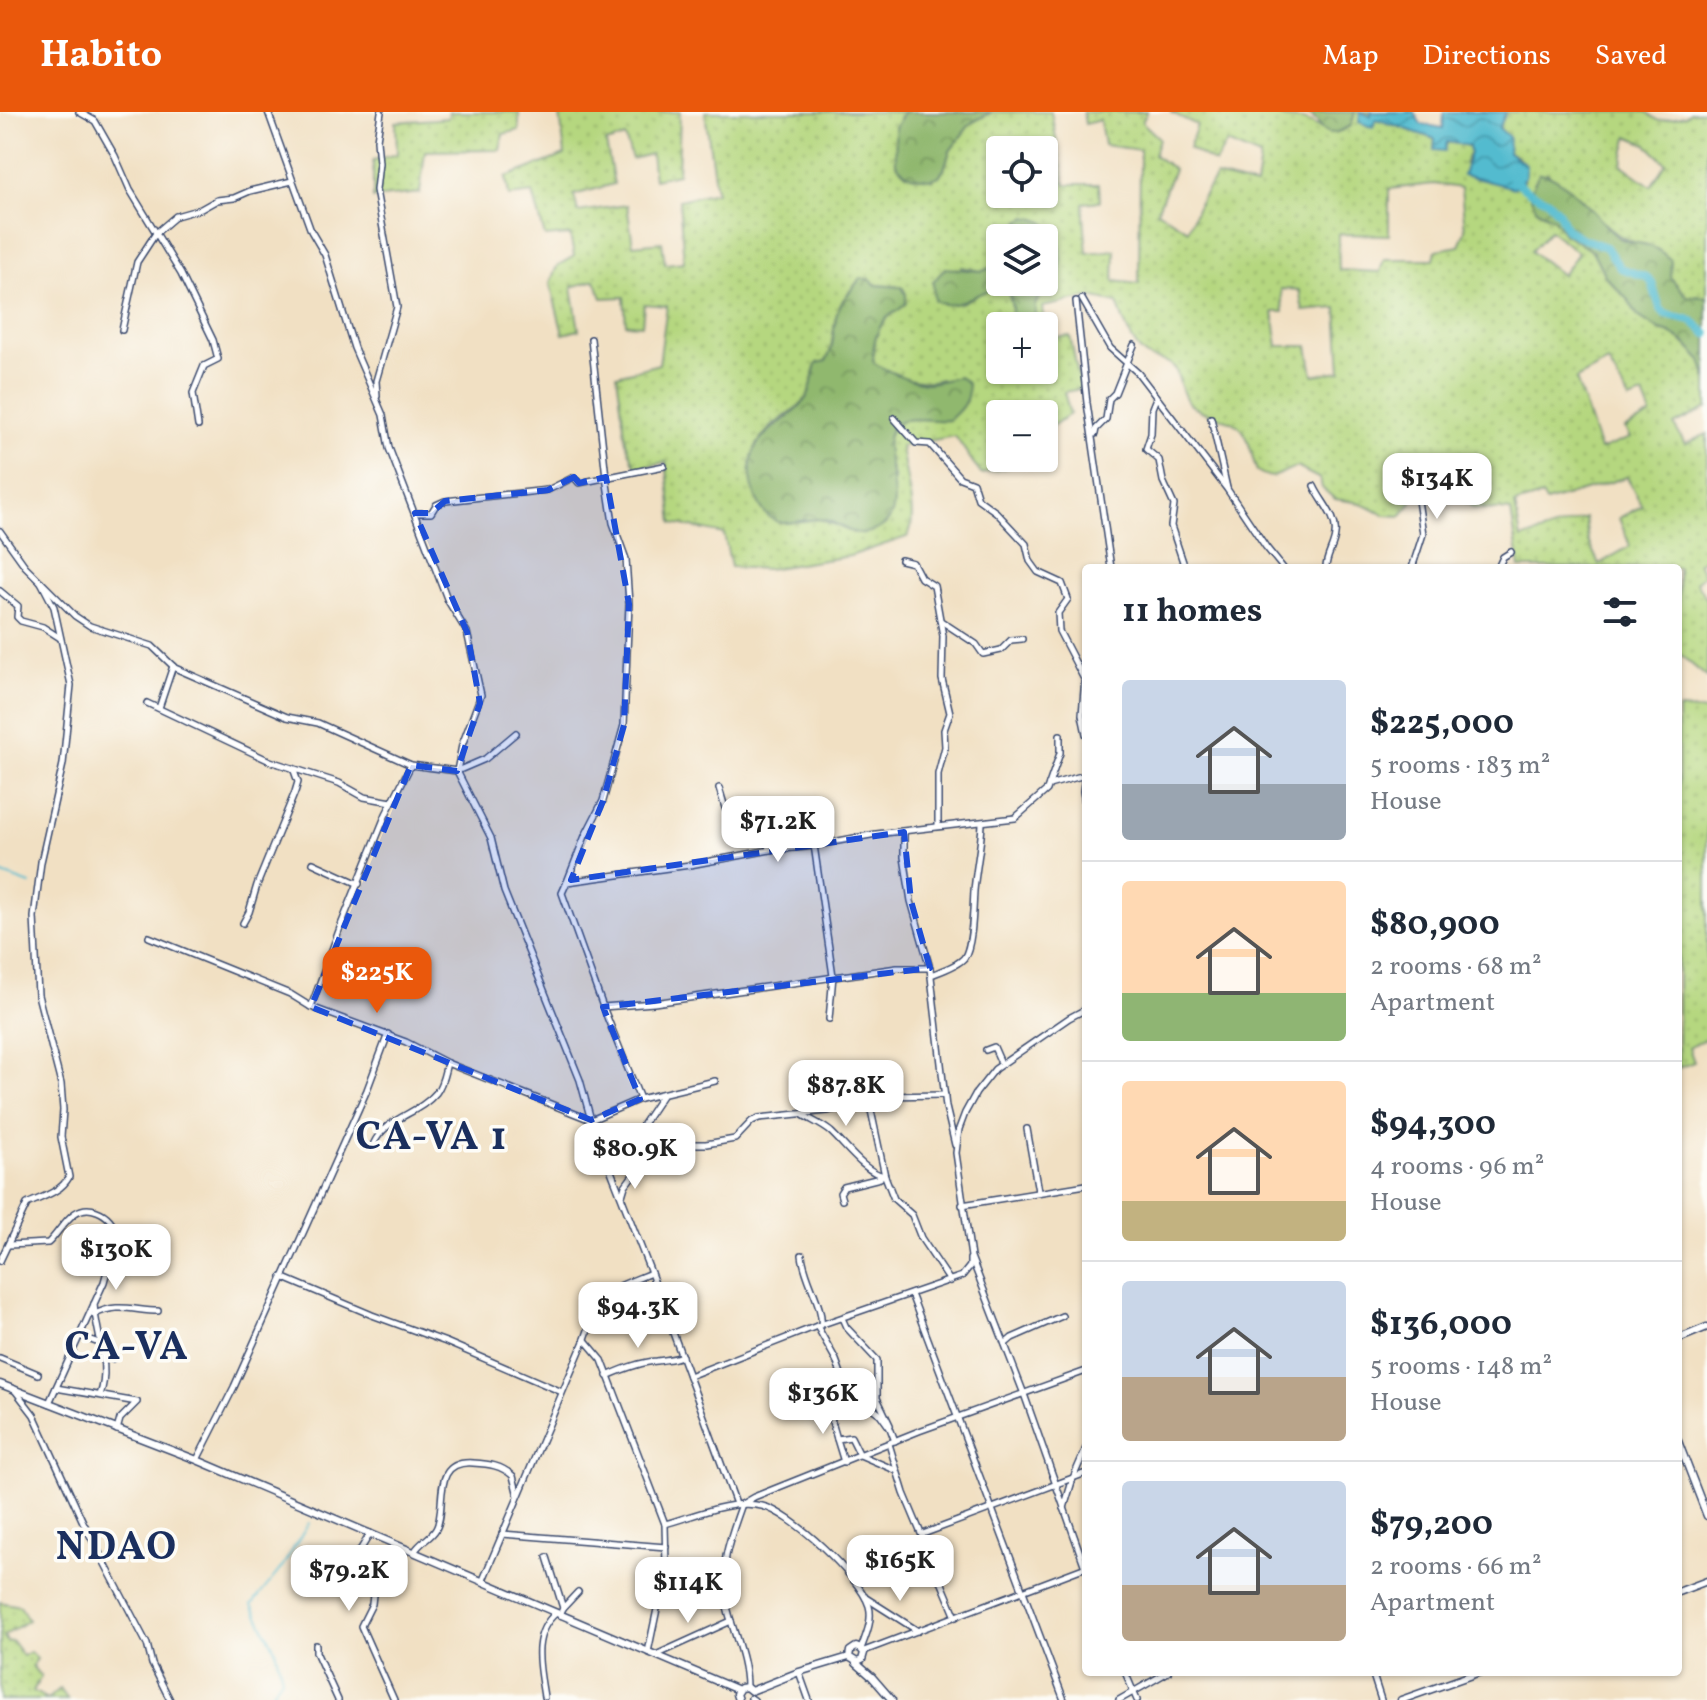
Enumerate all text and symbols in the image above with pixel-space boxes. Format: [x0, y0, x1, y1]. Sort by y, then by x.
text: Habito [40, 30, 162, 83]
text: Map [1323, 37, 1379, 76]
text: Directions [1423, 37, 1551, 76]
text: Saved [1595, 37, 1667, 76]
map controls [986, 136, 1058, 472]
button: locate [986, 136, 1058, 208]
button: layers [986, 224, 1058, 296]
button: + [986, 312, 1058, 384]
button: − [986, 400, 1058, 472]
pin: $134K [1381, 453, 1493, 521]
text: $134K [1401, 461, 1473, 497]
text: 11 homes [1122, 589, 1262, 636]
icon: filters [1598, 590, 1642, 634]
text: $225,000 [1370, 701, 1514, 748]
icon: home [1186, 712, 1282, 808]
text: 5 rooms · 183 m² [1370, 748, 1550, 784]
text: House [1370, 784, 1442, 820]
pin: $71.2K [713, 796, 843, 864]
text: $71.2K [739, 804, 817, 840]
text: $80,900 [1370, 902, 1500, 949]
icon: home [1186, 913, 1282, 1009]
pin: $225K [321, 947, 433, 1015]
text: 2 rooms · 68 m² [1370, 949, 1542, 985]
text: $225K [341, 955, 413, 991]
text: Apartment [1370, 985, 1495, 1021]
pin: $87.8K [781, 1060, 911, 1128]
text: $87.8K [807, 1068, 885, 1104]
text: $94,300 [1370, 1102, 1496, 1149]
district label: CA-VA 1 [355, 1111, 509, 1167]
icon: home [1186, 1113, 1282, 1209]
pin: $80.9K [570, 1123, 700, 1191]
text: $80.9K [592, 1131, 678, 1167]
text: 4 rooms · 96 m² [1370, 1149, 1544, 1185]
text: House [1370, 1185, 1442, 1221]
pin: $130K [60, 1224, 172, 1292]
text: $130K [80, 1232, 152, 1268]
pin: $94.3K [573, 1282, 703, 1350]
text: $94.3K [596, 1290, 680, 1326]
text: $136,000 [1370, 1302, 1512, 1349]
icon: home [1186, 1313, 1282, 1409]
district label: CA-VA [64, 1321, 190, 1377]
text: 5 rooms · 148 m² [1370, 1349, 1552, 1385]
pin: $136K [767, 1368, 879, 1436]
text: $136K [787, 1376, 859, 1412]
text: House [1370, 1385, 1442, 1421]
text: $79,200 [1370, 1502, 1493, 1549]
icon: home [1186, 1513, 1282, 1609]
district label: NDAO [56, 1521, 178, 1577]
pin: $165K [844, 1535, 956, 1603]
text: $165K [865, 1543, 935, 1579]
pin: $79.2K [284, 1545, 414, 1613]
text: 2 rooms · 66 m² [1370, 1549, 1542, 1585]
text: $79.2K [309, 1553, 389, 1589]
pin: $114K [632, 1557, 744, 1625]
text: $114K [653, 1565, 723, 1601]
text: Apartment [1370, 1585, 1495, 1621]

